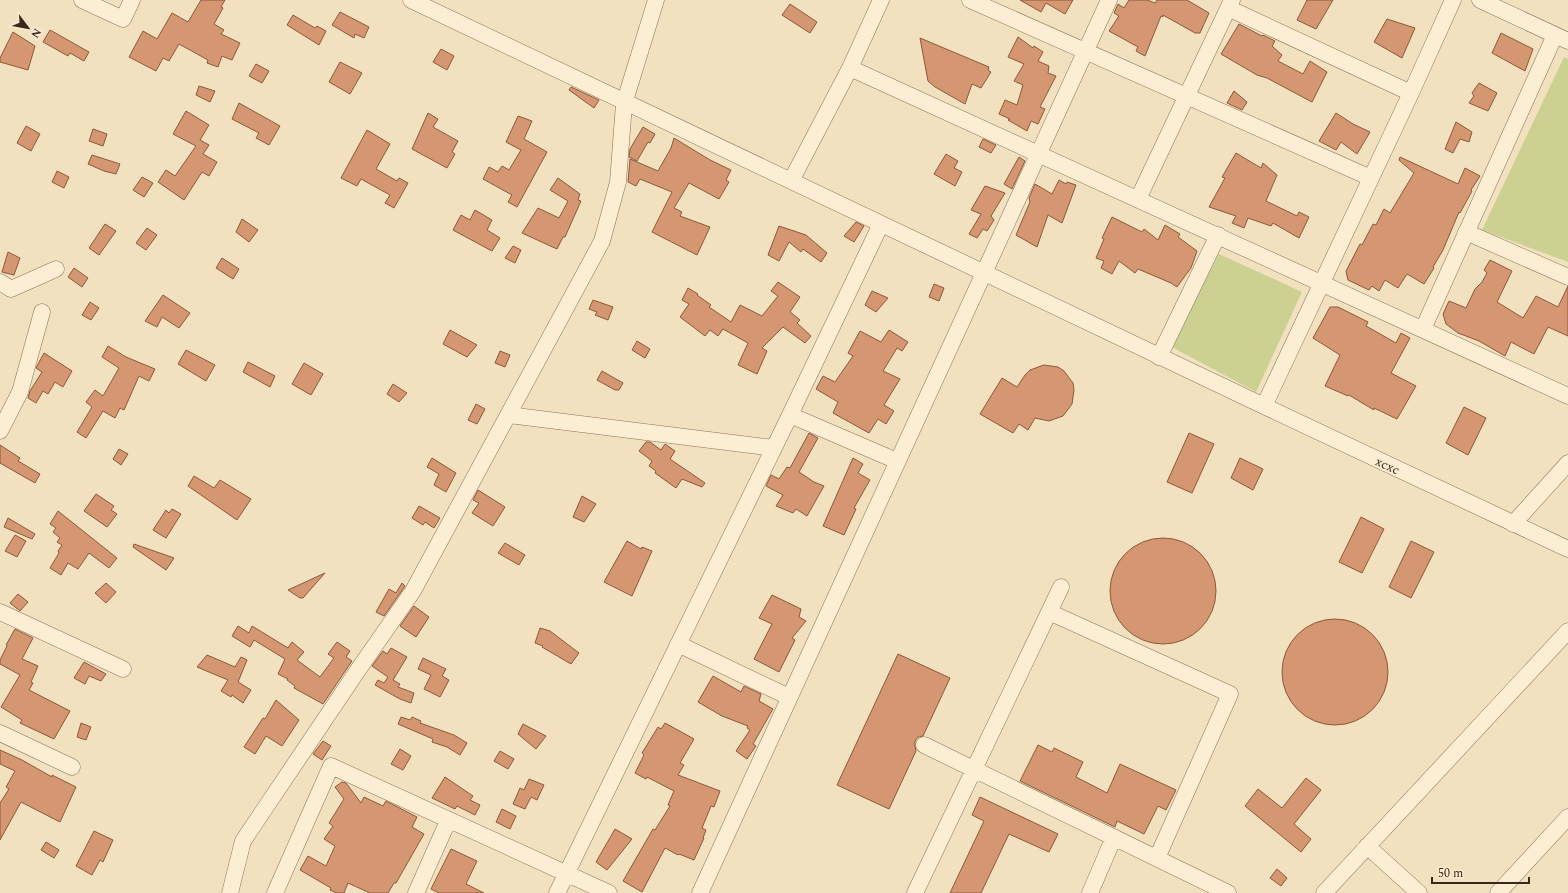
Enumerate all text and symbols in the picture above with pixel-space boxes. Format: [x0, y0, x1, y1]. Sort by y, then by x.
north arrow [8, 8, 48, 48]
text: N [26, 25, 46, 41]
street label: xcxc [1372, 452, 1403, 480]
scale bar [1432, 859, 1529, 885]
text: 50 m [1438, 864, 1463, 883]

